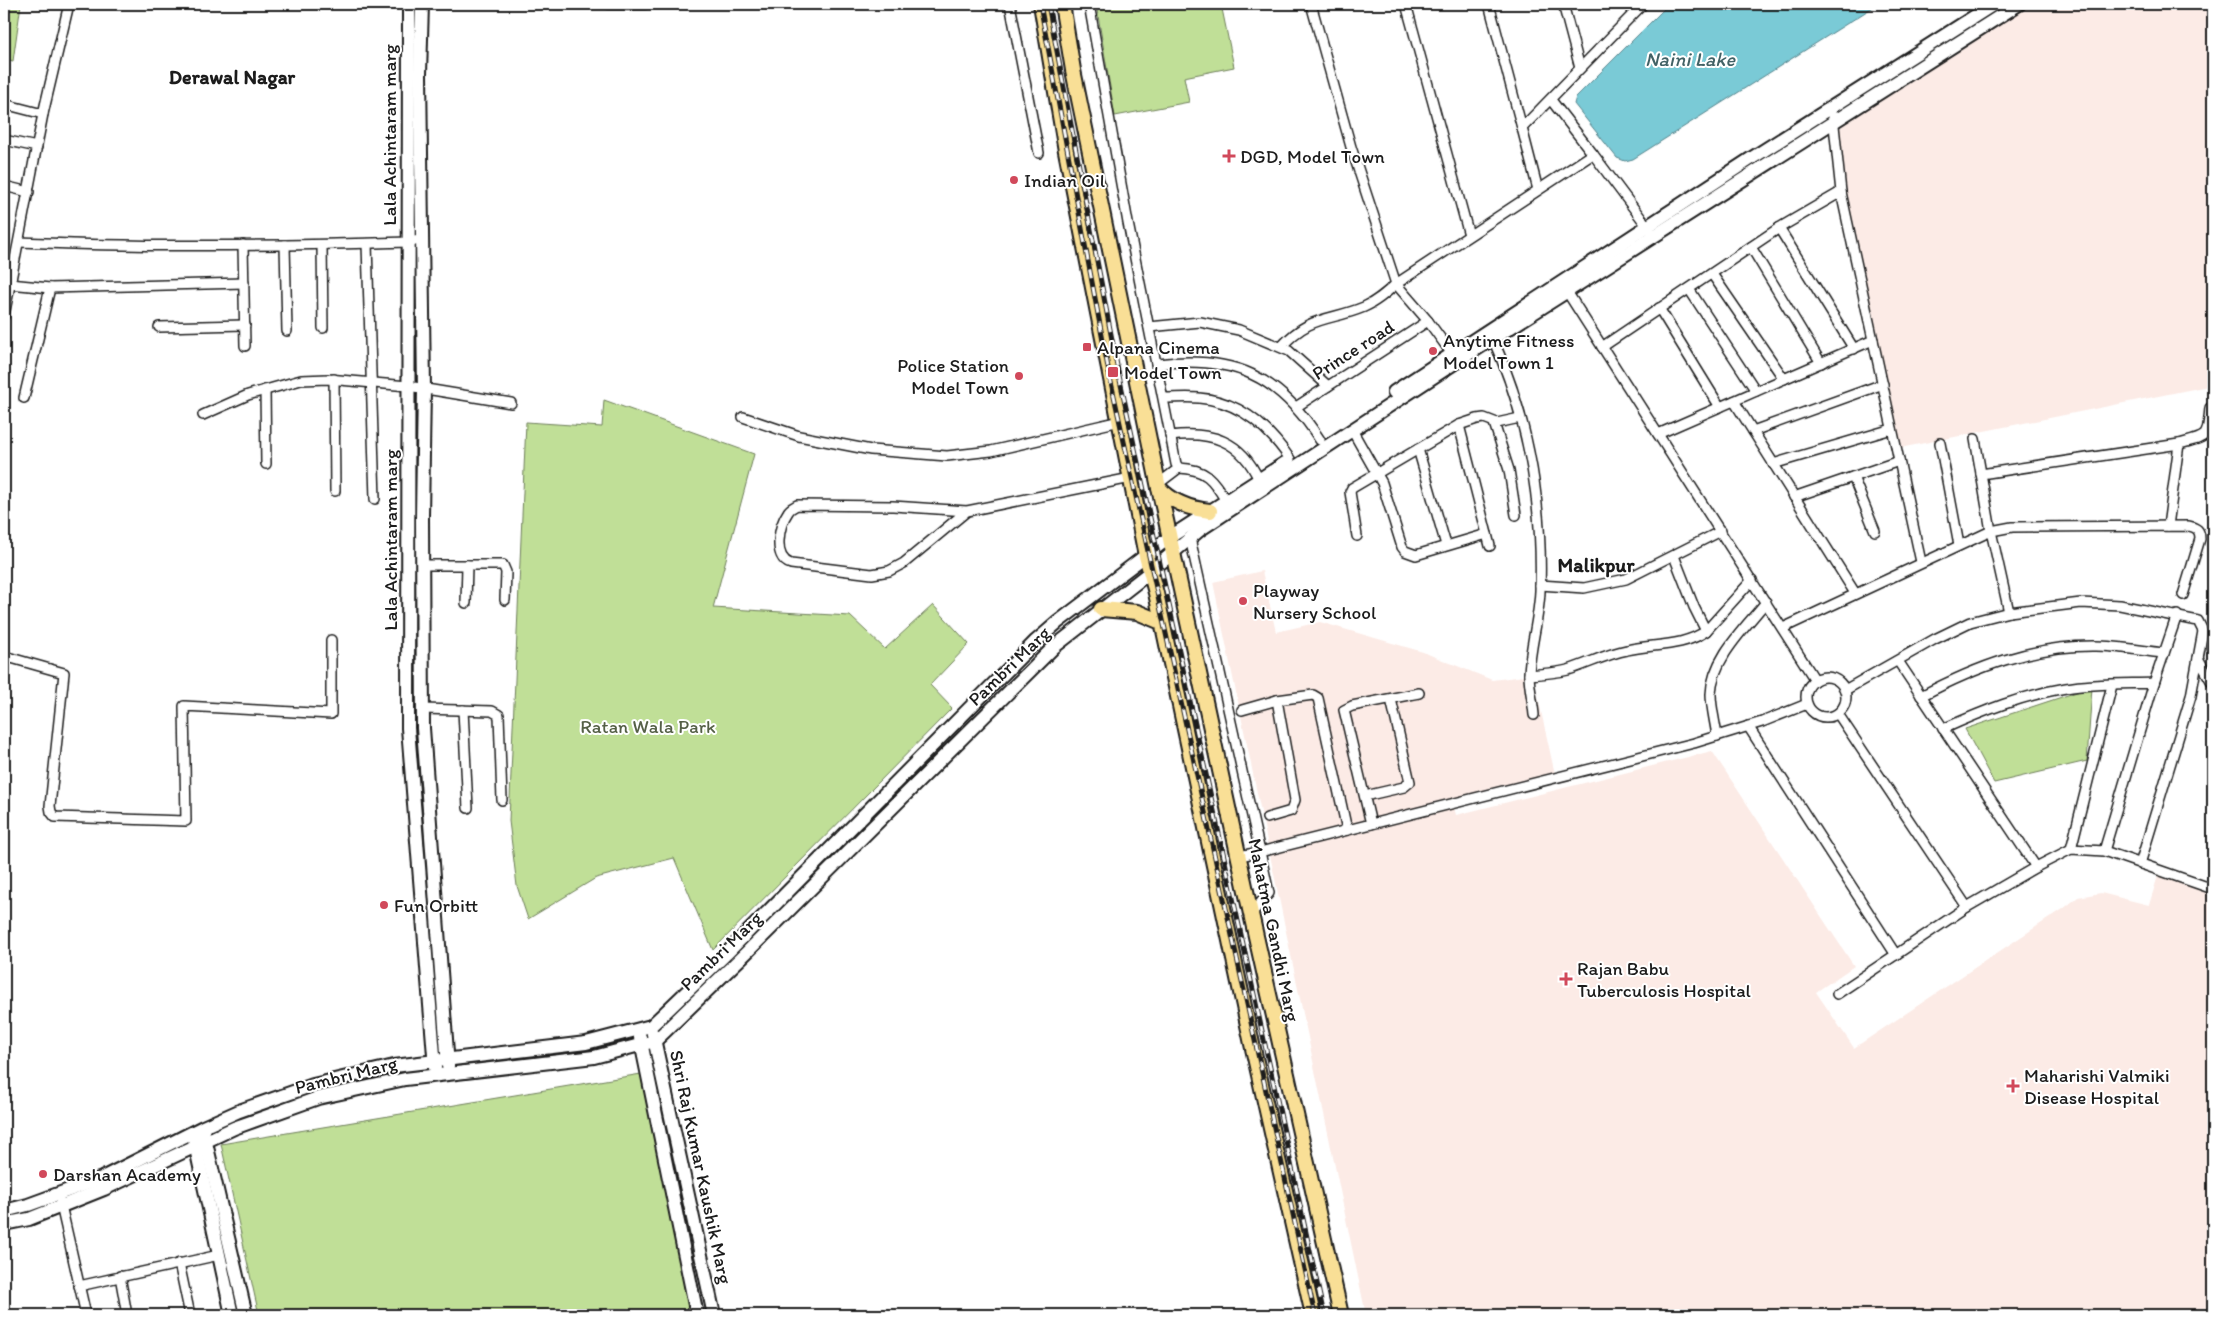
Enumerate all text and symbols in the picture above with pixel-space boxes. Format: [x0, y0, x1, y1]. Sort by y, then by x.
street label: Lala Achintaram marg [378, 44, 401, 226]
water label: Naini Lake [1645, 47, 1737, 71]
district label: Derawal Nagar [169, 65, 296, 90]
place label: DGD, Model Town [1240, 145, 1385, 168]
marker: DGD, Model Town [1222, 149, 1236, 163]
place label: Indian Oil [1024, 169, 1106, 192]
marker: Indian Oil [1008, 174, 1020, 186]
street label: Prince road [1308, 315, 1398, 385]
place label: Anytime Fitness Model Town 1 [1443, 329, 1575, 374]
place label: Alpana Cinema [1097, 336, 1220, 359]
marker: Alpana Cinema [1081, 341, 1093, 353]
marker: Anytime Fitness Model Town 1 [1427, 345, 1439, 357]
place label: Police Station Model Town [897, 354, 1009, 399]
place label: Model Town [1124, 361, 1222, 384]
marker: Model Town [1106, 365, 1120, 379]
marker: Police Station Model Town [1013, 370, 1025, 382]
street label: Lala Achintaram marg [379, 449, 402, 631]
district label: Malikpur [1558, 553, 1635, 578]
place label: Playway Nursery School [1253, 579, 1377, 624]
marker: Playway Nursery School [1237, 595, 1249, 607]
street label: Pambri Marg [963, 621, 1055, 711]
park label: Ratan Wala Park [580, 715, 716, 738]
street label: Mahatma Gandhi Marg [1243, 836, 1305, 1024]
place label: Fun Orbitt [394, 894, 478, 917]
marker: Fun Orbitt [378, 899, 390, 911]
street label: Pambri Marg [675, 906, 767, 996]
place label: Rajan Babu Tuberculosis Hospital [1577, 957, 1752, 1002]
marker: Rajan Babu Tuberculosis Hospital [1559, 972, 1573, 986]
street label: Shri Raj Kumar Kaushik Marg [665, 1048, 737, 1286]
street label: Pambri Marg [292, 1051, 400, 1099]
place label: Maharishi Valmiki Disease Hospital [2024, 1064, 2170, 1109]
marker: Maharishi Valmiki Disease Hospital [2006, 1079, 2020, 1093]
place label: Darshan Academy [53, 1163, 201, 1186]
marker: Darshan Academy [37, 1168, 49, 1180]

